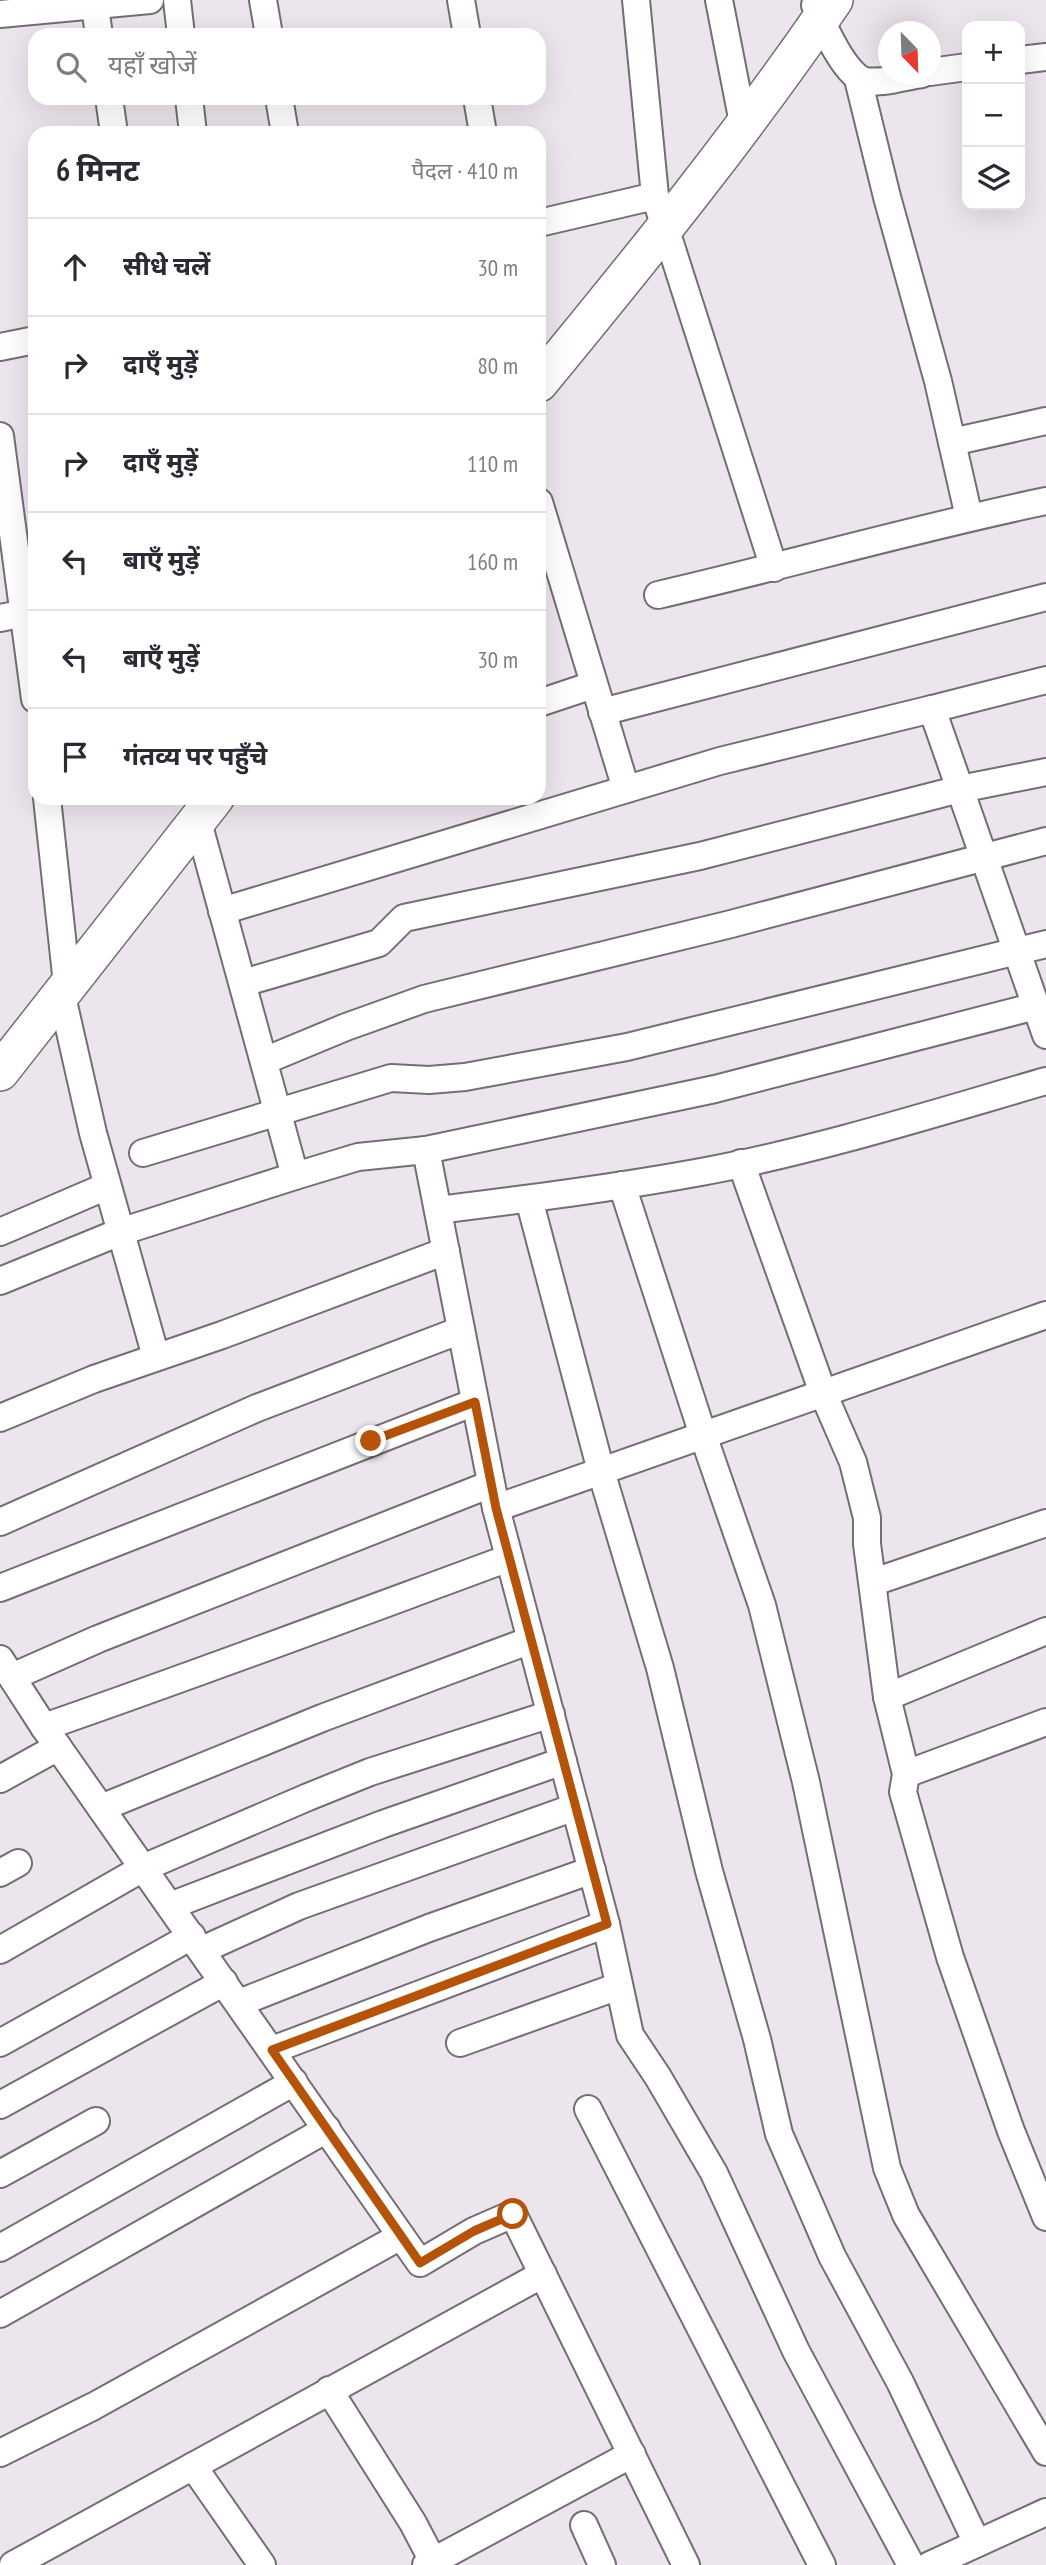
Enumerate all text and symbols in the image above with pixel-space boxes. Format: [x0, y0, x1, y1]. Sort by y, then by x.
north arrow [878, 21, 941, 84]
map controls [962, 21, 1025, 210]
button: + [962, 21, 1025, 84]
search box [28, 28, 546, 105]
icon: search [52, 48, 90, 86]
text: यहाँ खोजें [108, 48, 196, 81]
button: − [962, 84, 1025, 147]
button: layers [962, 147, 1025, 210]
text: 6 मिनट [56, 150, 139, 189]
text: पैदल · 410 m [412, 156, 518, 185]
icon: ahead [56, 248, 94, 286]
text: सीधे चलें [123, 249, 210, 282]
text: 30 m [477, 253, 518, 282]
icon: right [56, 346, 94, 384]
text: दाएँ मुड़ें [123, 347, 198, 380]
text: 80 m [477, 351, 518, 380]
icon: right [56, 444, 94, 482]
text: दाएँ मुड़ें [123, 445, 198, 478]
text: 110 m [467, 449, 518, 478]
icon: left [56, 542, 94, 580]
text: बाएँ मुड़ें [123, 543, 200, 576]
text: 160 m [467, 547, 518, 576]
icon: left [56, 640, 94, 678]
text: बाएँ मुड़ें [123, 641, 200, 674]
text: 30 m [477, 645, 518, 674]
icon: arrive [56, 738, 94, 776]
text: गंतव्य पर पहुँचे [123, 739, 267, 772]
route end [355, 1425, 386, 1456]
route start [497, 2198, 528, 2229]

